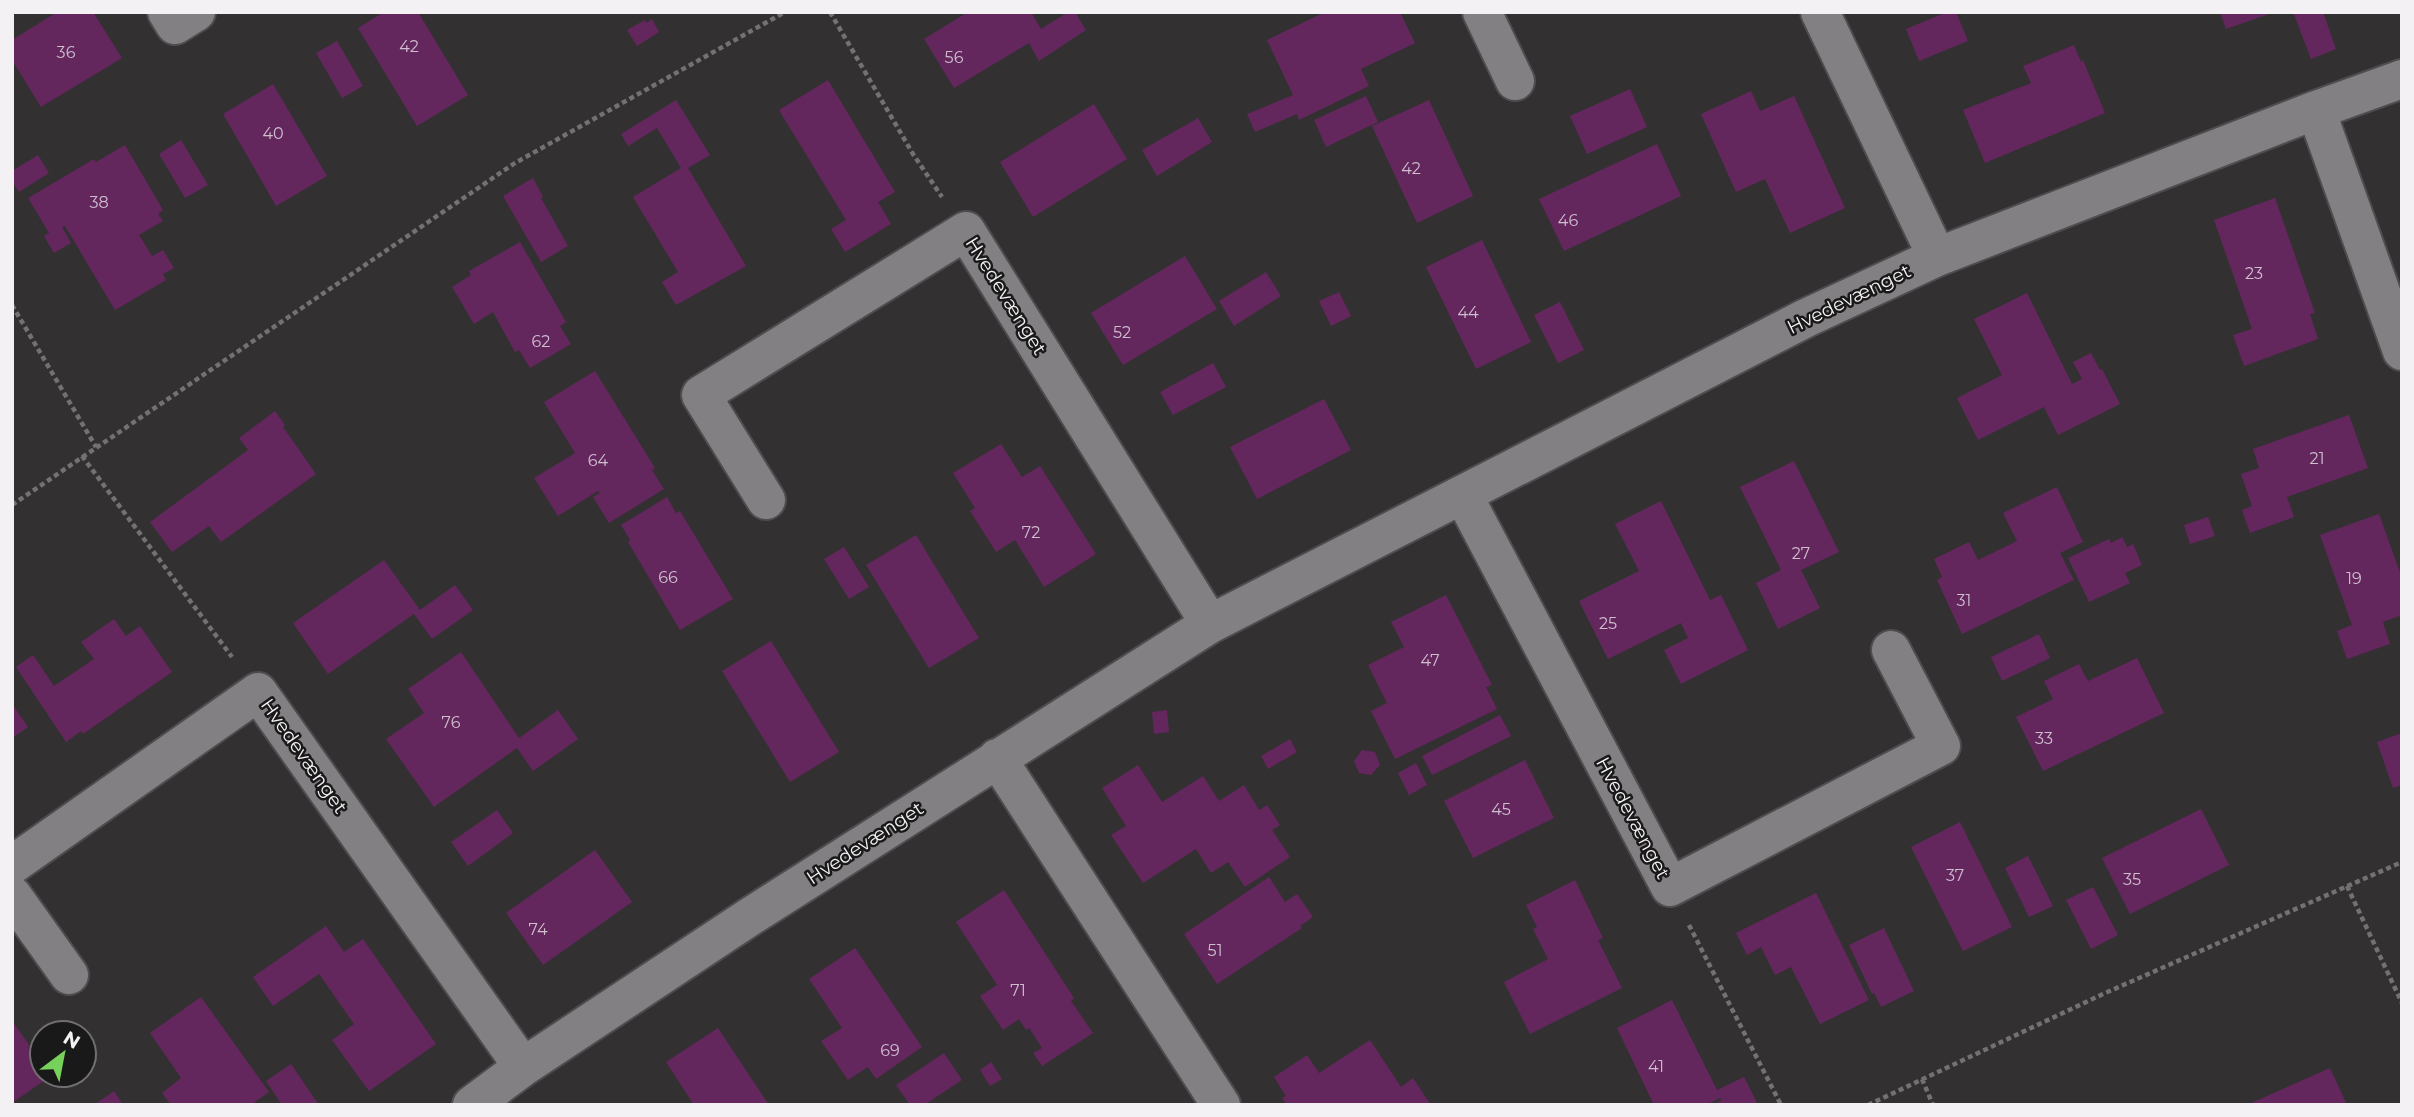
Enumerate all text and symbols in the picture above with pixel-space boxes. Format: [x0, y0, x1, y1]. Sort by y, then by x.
house number: 42 [399, 37, 419, 56]
house number: 36 [57, 43, 76, 62]
house number: 56 [945, 48, 964, 67]
house number: 40 [262, 124, 284, 143]
house number: 42 [1401, 159, 1421, 178]
house number: 38 [89, 193, 109, 212]
house number: 46 [1558, 211, 1578, 230]
street label: Hvedevænget [961, 233, 1052, 359]
street label: Hvedevænget [1783, 259, 1915, 339]
house number: 23 [2245, 264, 2263, 283]
house number: 44 [1457, 303, 1479, 322]
house number: 52 [1113, 323, 1131, 342]
house number: 62 [532, 332, 550, 351]
house number: 21 [2310, 449, 2324, 468]
house number: 64 [588, 451, 609, 470]
house number: 72 [1022, 523, 1040, 542]
house number: 27 [1792, 544, 1810, 563]
house number: 66 [658, 568, 678, 587]
house number: 19 [2346, 569, 2362, 588]
house number: 31 [1957, 591, 1971, 610]
house number: 25 [1599, 614, 1617, 633]
house number: 47 [1420, 651, 1440, 670]
street label: Hvedevænget [256, 694, 352, 818]
house number: 76 [442, 713, 461, 732]
house number: 33 [2035, 729, 2053, 748]
street label: Hvedevænget [1591, 753, 1675, 883]
street label: Hvedevænget [802, 796, 928, 889]
house number: 45 [1491, 800, 1511, 819]
house number: 37 [1946, 866, 1964, 885]
house number: 35 [2123, 870, 2141, 889]
house number: 74 [529, 920, 548, 939]
house number: 51 [1208, 941, 1222, 960]
house number: 71 [1010, 981, 1026, 1000]
north arrow [28, 1019, 98, 1089]
text: N [59, 1026, 84, 1054]
house number: 69 [880, 1041, 900, 1060]
house number: 41 [1648, 1057, 1664, 1076]

